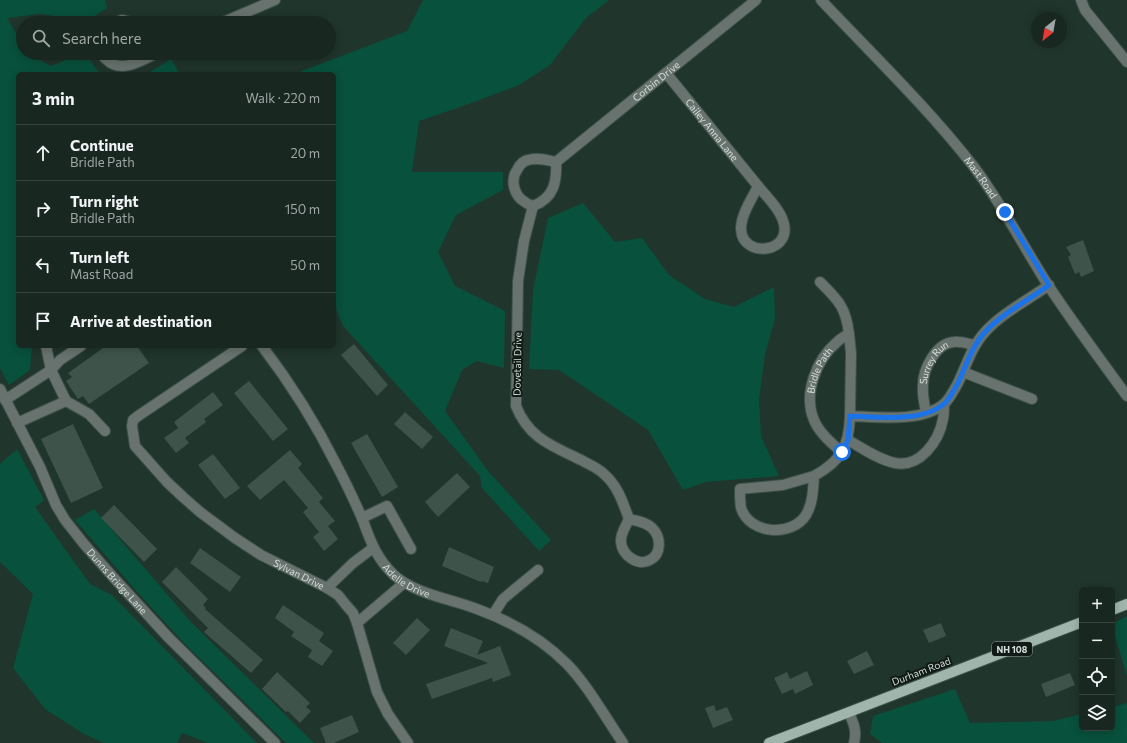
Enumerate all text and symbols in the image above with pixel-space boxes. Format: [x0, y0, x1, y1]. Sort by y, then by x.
north arrow [1031, 12, 1067, 48]
search box [16, 16, 336, 60]
icon: search [30, 27, 52, 49]
text: Search here [62, 29, 141, 47]
street label: Corbin Drive [630, 58, 682, 104]
text: 3 min [32, 88, 75, 109]
text: Walk · 220 m [246, 90, 320, 106]
street label: Cailey Anna Lane [683, 96, 741, 163]
text: Continue [70, 136, 134, 154]
icon: ahead [32, 142, 54, 164]
text: 20 m [291, 145, 320, 161]
text: Bridle Path [70, 154, 135, 170]
street label: Mast Road [962, 154, 1000, 201]
text: Turn right [70, 192, 139, 210]
icon: right [32, 198, 54, 220]
text: 150 m [285, 201, 320, 217]
route end [996, 203, 1014, 221]
text: Bridle Path [70, 210, 135, 226]
text: Turn left [70, 248, 129, 266]
icon: left [32, 254, 54, 276]
text: 50 m [290, 257, 320, 273]
text: Mast Road [70, 266, 133, 282]
icon: arrive [32, 310, 54, 332]
text: Arrive at destination [70, 312, 212, 330]
street label: Dovetail Drive [510, 332, 524, 396]
street label: Surrey Run [917, 338, 950, 385]
street label: Bridle Path [804, 345, 835, 394]
route start [833, 443, 851, 461]
street label: Dunns Bridge Lane [85, 546, 150, 617]
street label: Sylvan Drive [272, 556, 327, 592]
street label: Adelle Drive [380, 561, 432, 600]
map controls [1079, 587, 1115, 731]
button: + [1079, 587, 1115, 623]
button: − [1079, 623, 1115, 659]
road number: NH 108 [992, 642, 1032, 656]
street label: Durham Road [890, 654, 952, 688]
button: locate [1079, 659, 1115, 695]
button: layers [1079, 695, 1115, 731]

